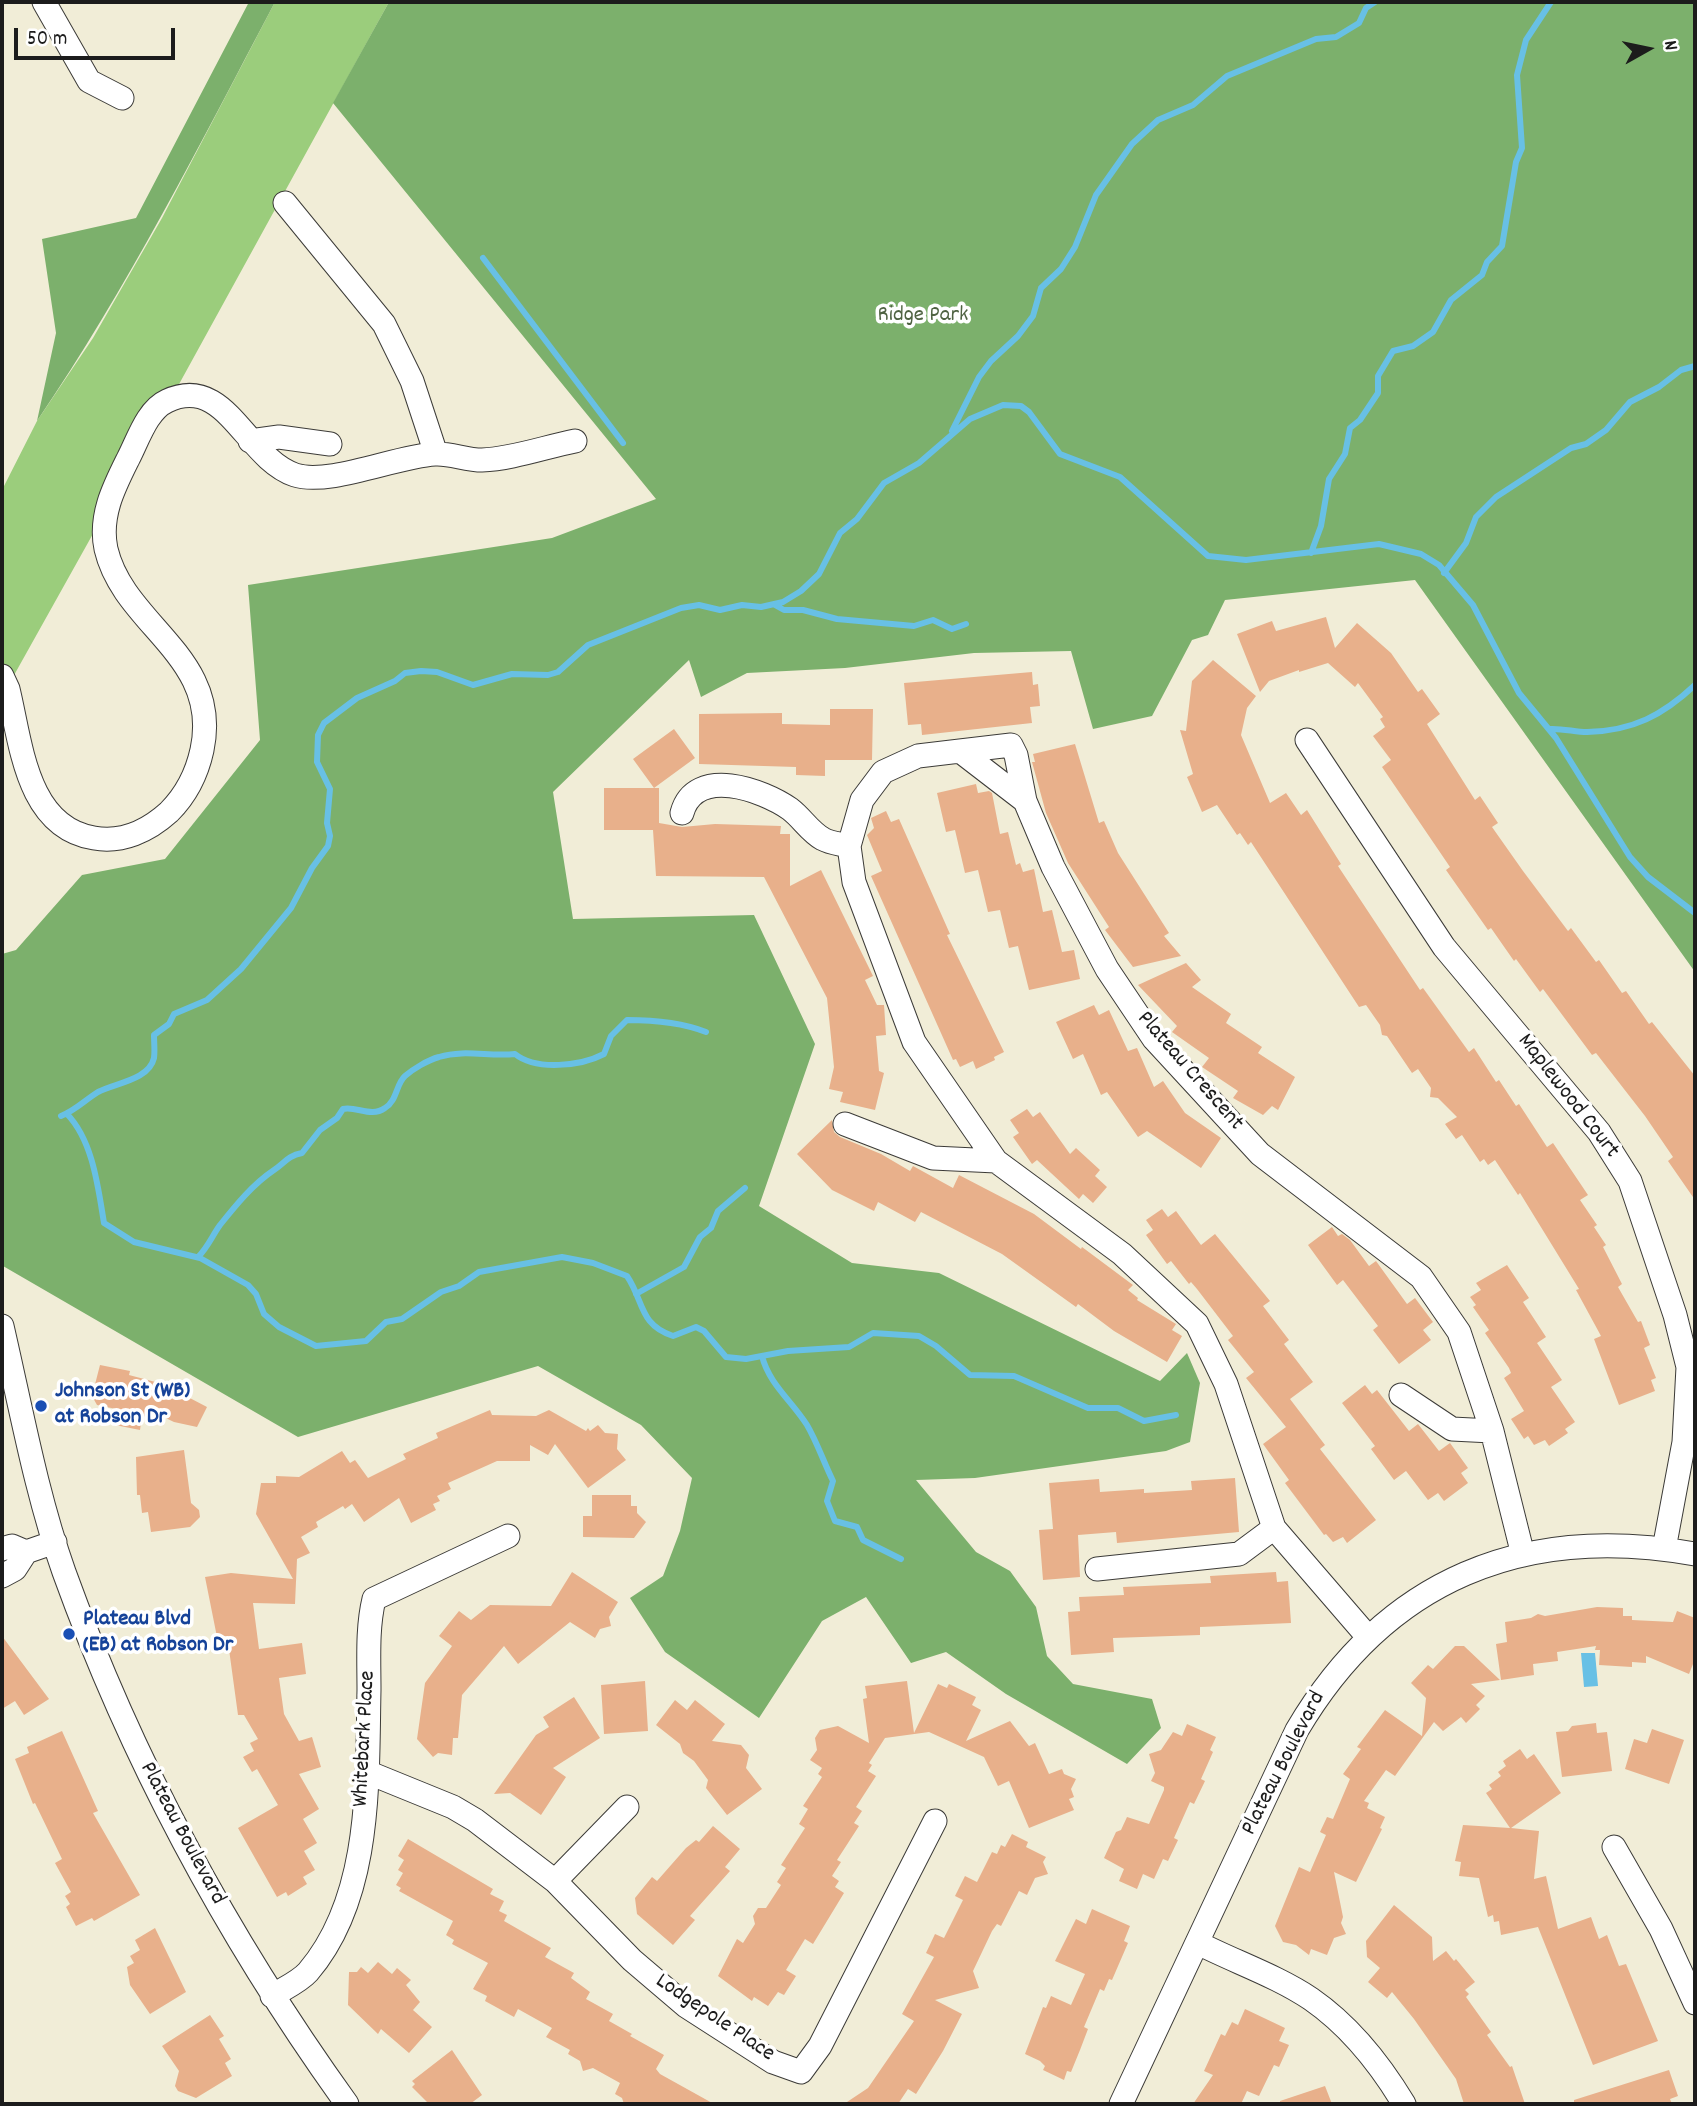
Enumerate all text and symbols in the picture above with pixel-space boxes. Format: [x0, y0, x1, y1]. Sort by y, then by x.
scale bar [18, 14, 178, 58]
north arrow [1613, 14, 1683, 84]
text: 50 m [27, 25, 67, 55]
text: N [1655, 39, 1683, 52]
park label: Ridge Park [878, 303, 968, 331]
street label: Plateau Crescent [1130, 1007, 1248, 1137]
street label: Maplewood Court [1510, 1029, 1624, 1165]
place label: Johnson St (WB) at Robson Dr [55, 1379, 190, 1433]
marker: Johnson St (WB) at Robson Dr [33, 1398, 49, 1414]
place label: Plateau Blvd (EB) at Robson Dr [83, 1607, 233, 1661]
marker: Plateau Blvd (EB) at Robson Dr [61, 1626, 77, 1642]
street label: Whitebark Place [349, 1670, 383, 1808]
street label: Plateau Boulevard [1237, 1688, 1333, 1840]
street label: Plateau Boulevard [132, 1758, 230, 1910]
street label: Lodgepole Place [649, 1969, 779, 2069]

